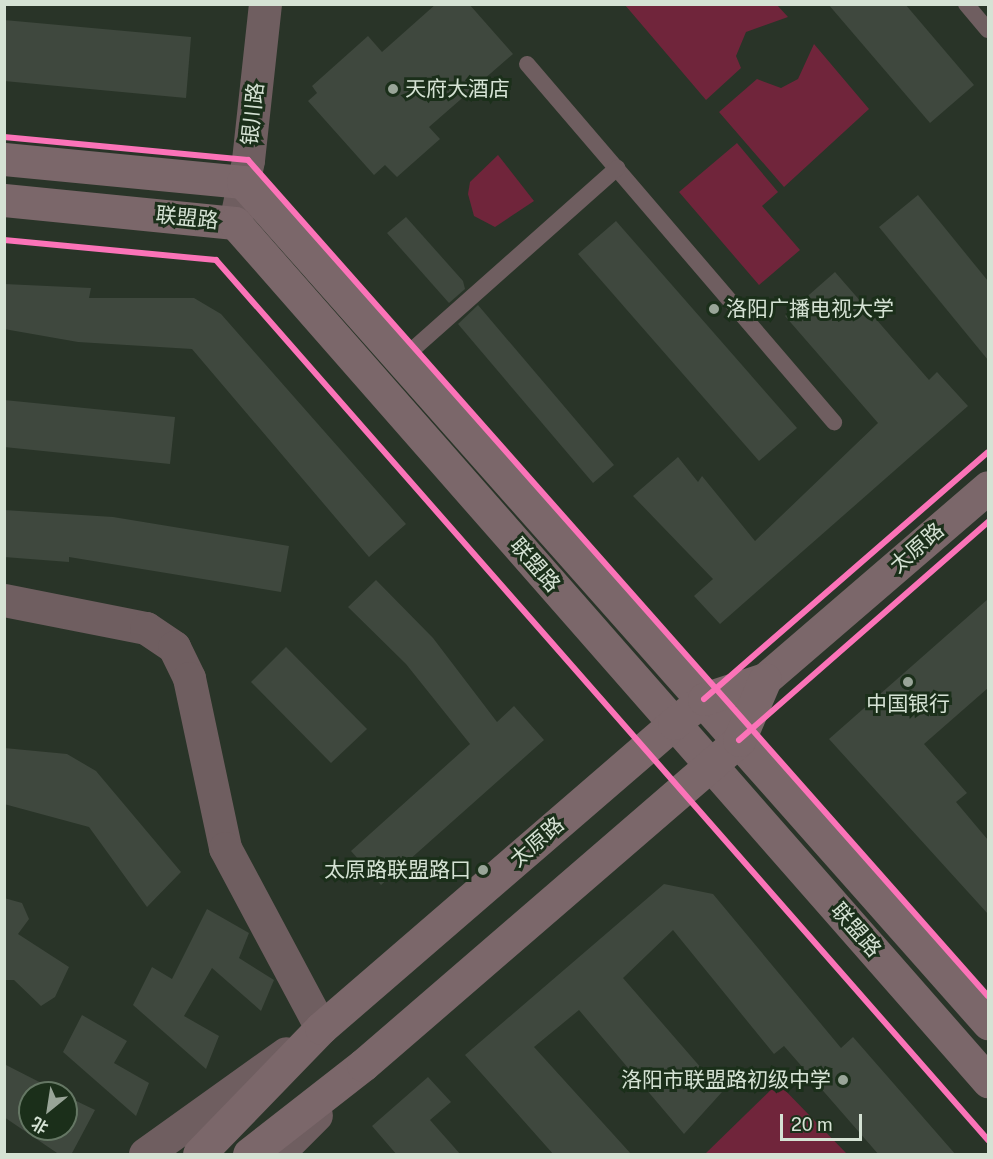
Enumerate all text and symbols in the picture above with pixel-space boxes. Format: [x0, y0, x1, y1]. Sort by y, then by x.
place label: 天府大酒店 [405, 76, 510, 102]
street label: 银川路 [237, 81, 269, 147]
marker: 天府大酒店 [386, 82, 400, 96]
street label: 联盟路 [154, 202, 220, 234]
place label: 洛阳广播电视大学 [726, 296, 894, 322]
marker: 洛阳广播电视大学 [707, 302, 721, 316]
street label: 太原路 [885, 518, 949, 578]
street label: 联盟路 [505, 533, 565, 597]
marker: 中国银行 [901, 675, 915, 689]
place label: 中国银行 [866, 691, 950, 717]
street label: 太原路 [505, 812, 569, 872]
place label: 太原路联盟路口 [324, 857, 471, 883]
marker: 太原路联盟路口 [476, 863, 490, 877]
street label: 联盟路 [826, 898, 886, 962]
place label: 洛阳市联盟路初级中学 [621, 1067, 831, 1093]
marker: 洛阳市联盟路初级中学 [836, 1073, 850, 1087]
north arrow [18, 1081, 78, 1141]
scale bar [783, 1102, 866, 1140]
text: 北 [28, 1113, 51, 1138]
text: 20 m [791, 1114, 833, 1135]

